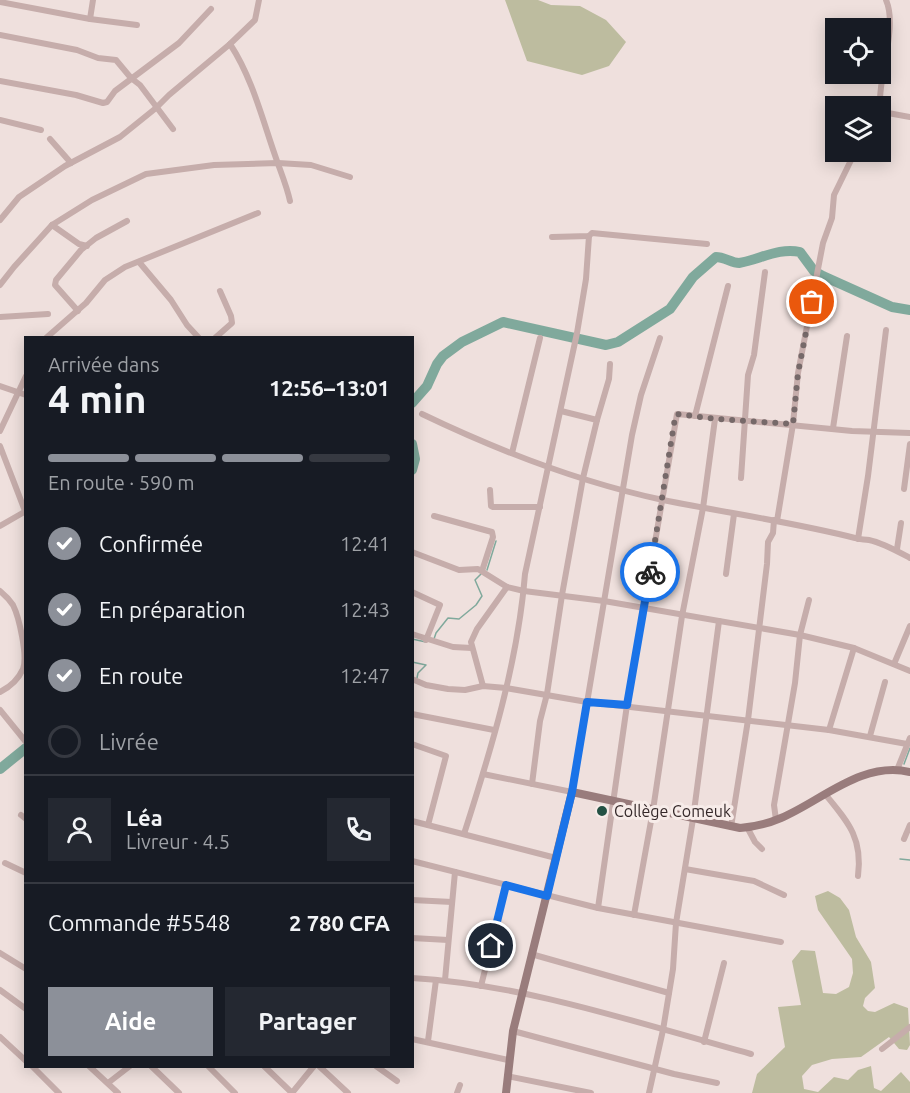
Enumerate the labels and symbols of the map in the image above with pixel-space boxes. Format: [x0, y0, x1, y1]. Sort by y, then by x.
pin [786, 276, 837, 327]
courier [620, 542, 680, 602]
place label: Collège Comeuk [614, 802, 731, 820]
marker: Collège Comeuk [595, 804, 609, 818]
pin [465, 920, 516, 971]

